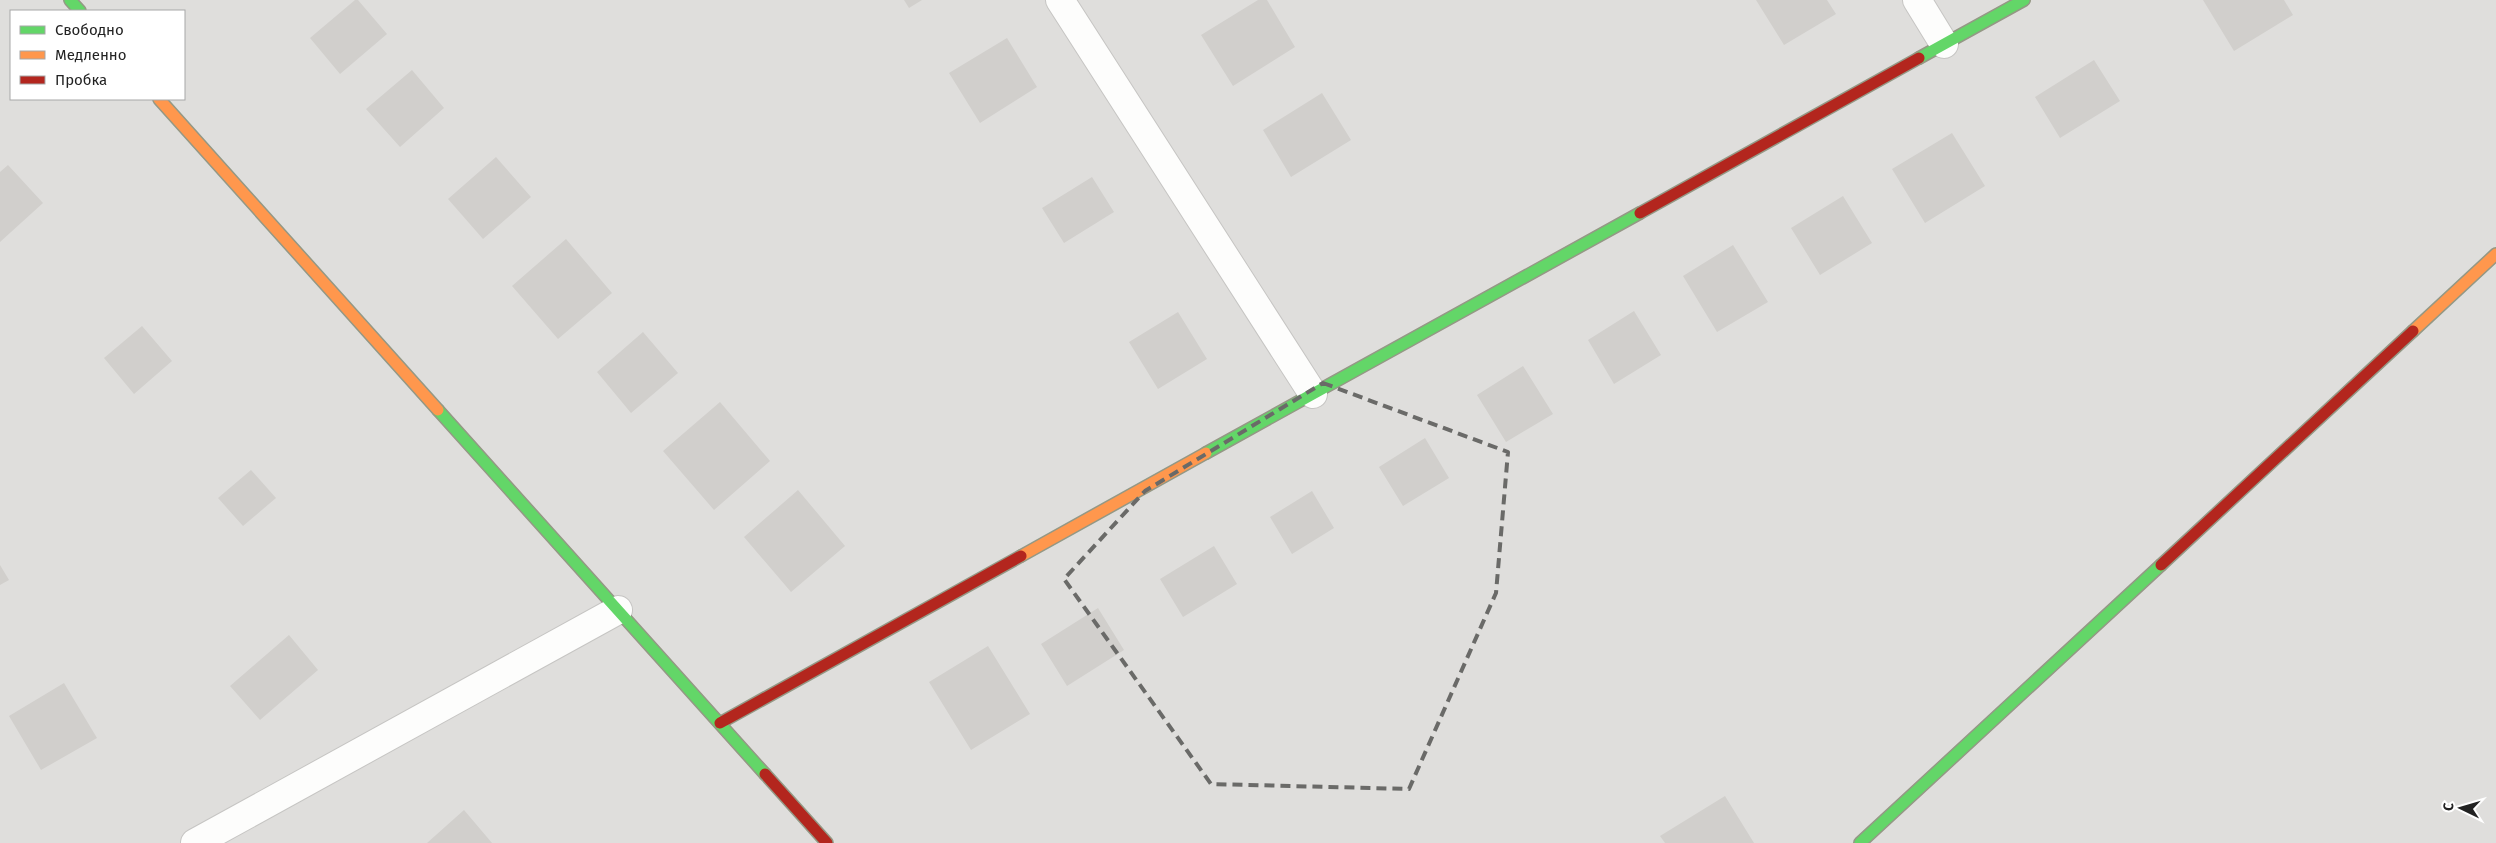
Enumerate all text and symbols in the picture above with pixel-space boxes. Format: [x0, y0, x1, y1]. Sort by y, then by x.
legend [10, 10, 185, 100]
text: Свободно [55, 21, 124, 39]
text: Медленно [55, 46, 127, 64]
text: Пробка [55, 71, 107, 89]
north arrow [2436, 783, 2486, 833]
text: С [2440, 802, 2457, 812]

